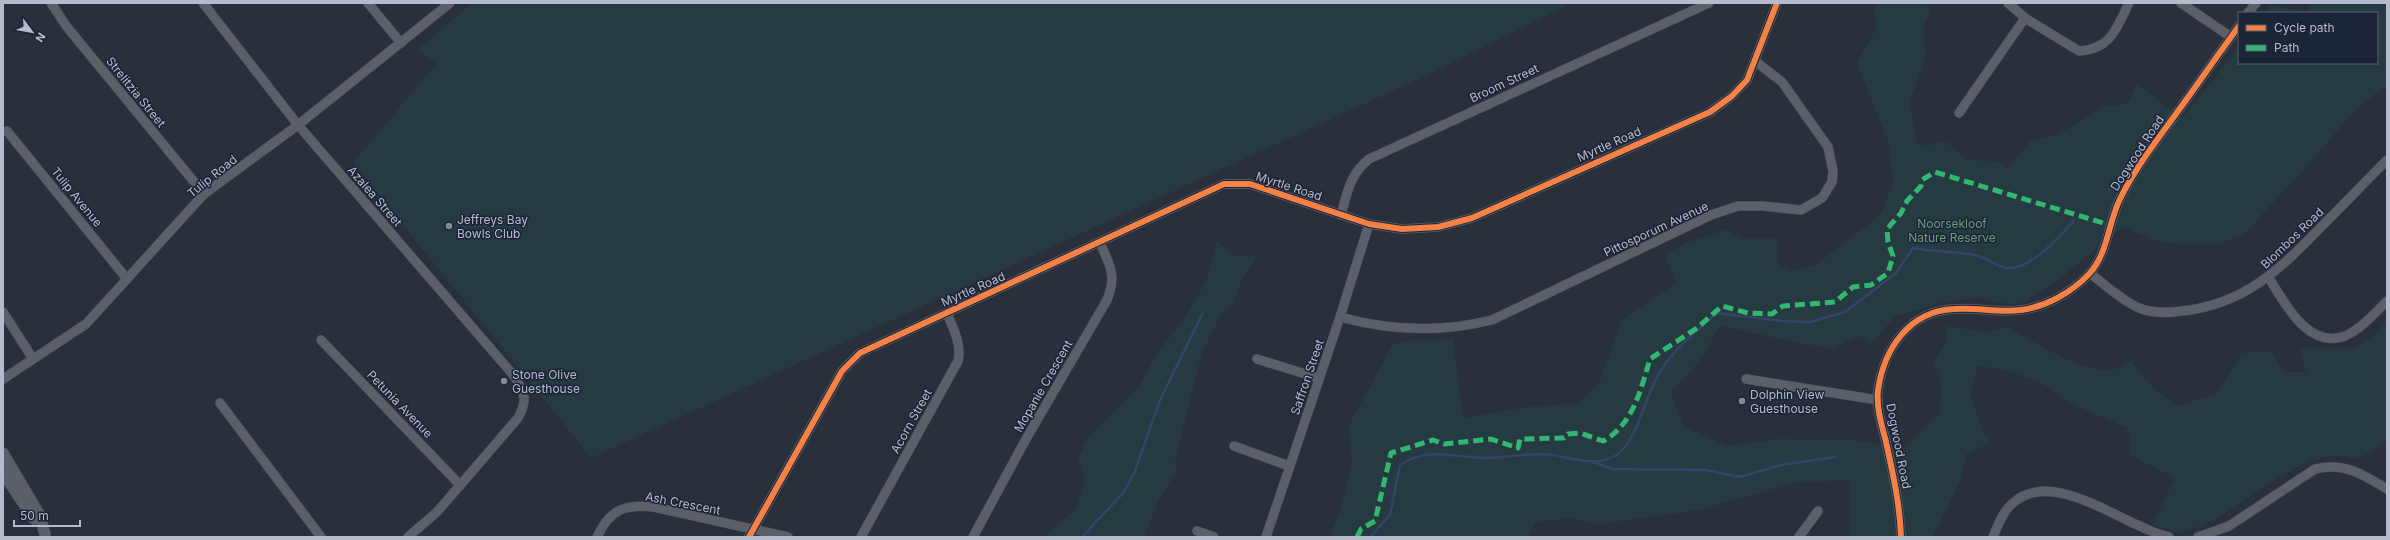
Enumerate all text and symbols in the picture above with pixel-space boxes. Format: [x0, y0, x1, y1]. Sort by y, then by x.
north arrow [12, 12, 52, 52]
legend [2238, 12, 2378, 64]
text: Cycle path [2274, 20, 2335, 35]
text: N [32, 30, 49, 45]
text: Path [2274, 40, 2299, 55]
street label: Strelitzia Street [103, 54, 169, 130]
street label: Broom Street [1467, 60, 1541, 106]
street label: Dogwood Road [2107, 112, 2167, 194]
street label: Myrtle Road [1575, 123, 1643, 165]
street label: Tulip Road [184, 151, 240, 201]
street label: Azalea Street [345, 163, 406, 230]
street label: Tulip Avenue [48, 164, 106, 230]
street label: Myrtle Road [1254, 168, 1324, 204]
street label: Pittosporum Avenue [1601, 198, 1711, 260]
street label: Blombos Road [2257, 204, 2327, 272]
place label: Jeffreys Bay Bowls Club [457, 212, 528, 241]
park label: Noorsekloof Nature Reserve [1908, 216, 1996, 245]
marker: Jeffreys Bay Bowls Club [444, 221, 454, 231]
street label: Myrtle Road [939, 268, 1007, 310]
street label: Mopanie Crescent [1011, 337, 1076, 435]
street label: Saffron Street [1287, 337, 1327, 417]
street label: Petunia Avenue [364, 367, 436, 441]
place label: Stone Olive Guesthouse [512, 367, 580, 396]
marker: Stone Olive Guesthouse [499, 376, 509, 386]
street label: Acorn Street [887, 386, 935, 456]
place label: Dolphin View Guesthouse [1750, 387, 1825, 416]
marker: Dolphin View Guesthouse [1737, 396, 1747, 406]
street label: Dogwood Road [1883, 402, 1915, 490]
street label: Ash Crescent [644, 488, 722, 518]
scale bar [14, 502, 80, 528]
text: 50 m [20, 508, 49, 523]

